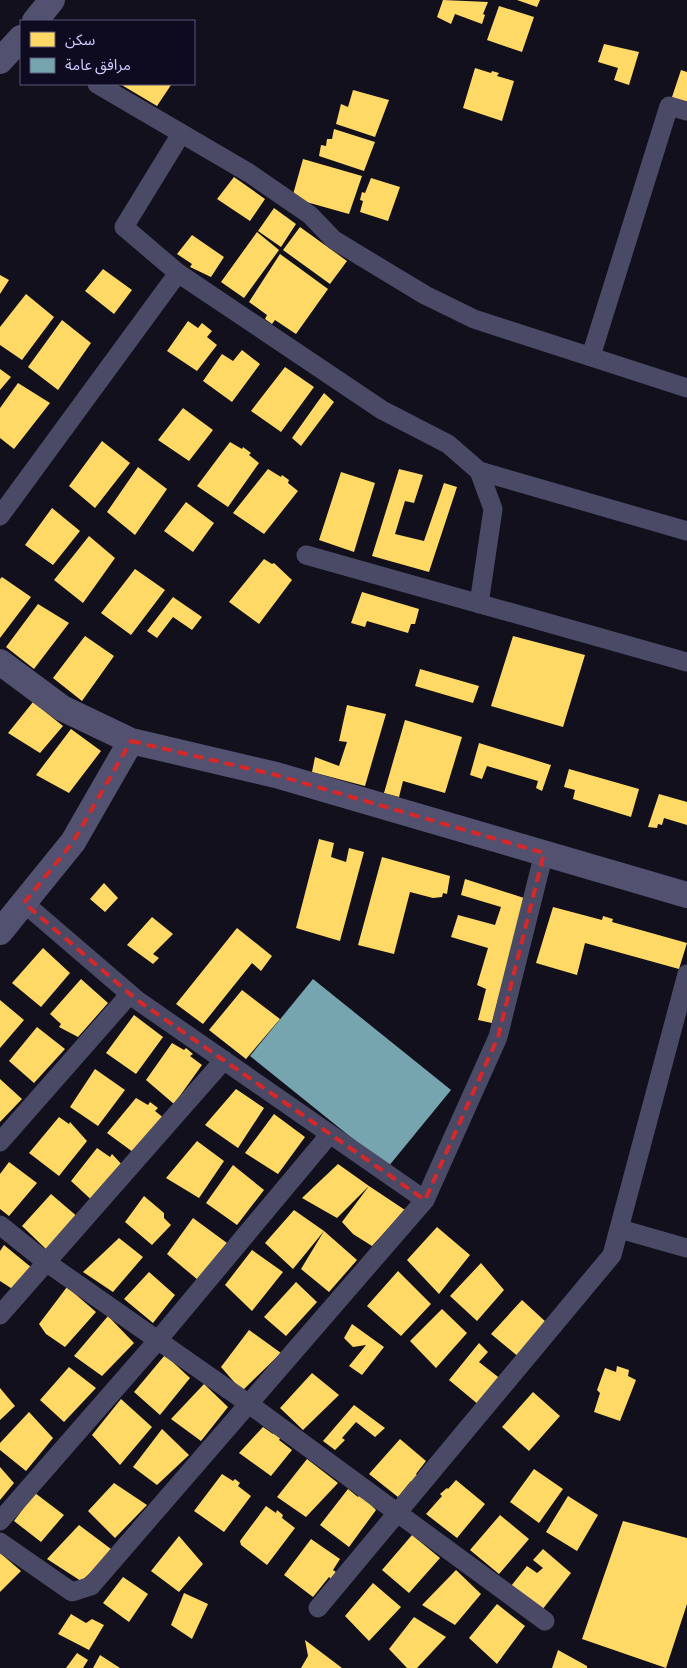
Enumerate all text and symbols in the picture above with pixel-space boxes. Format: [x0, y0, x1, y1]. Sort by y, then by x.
legend [20, 20, 195, 85]
text: سكن [65, 30, 96, 49]
text: مرافق عامة [65, 55, 131, 75]

